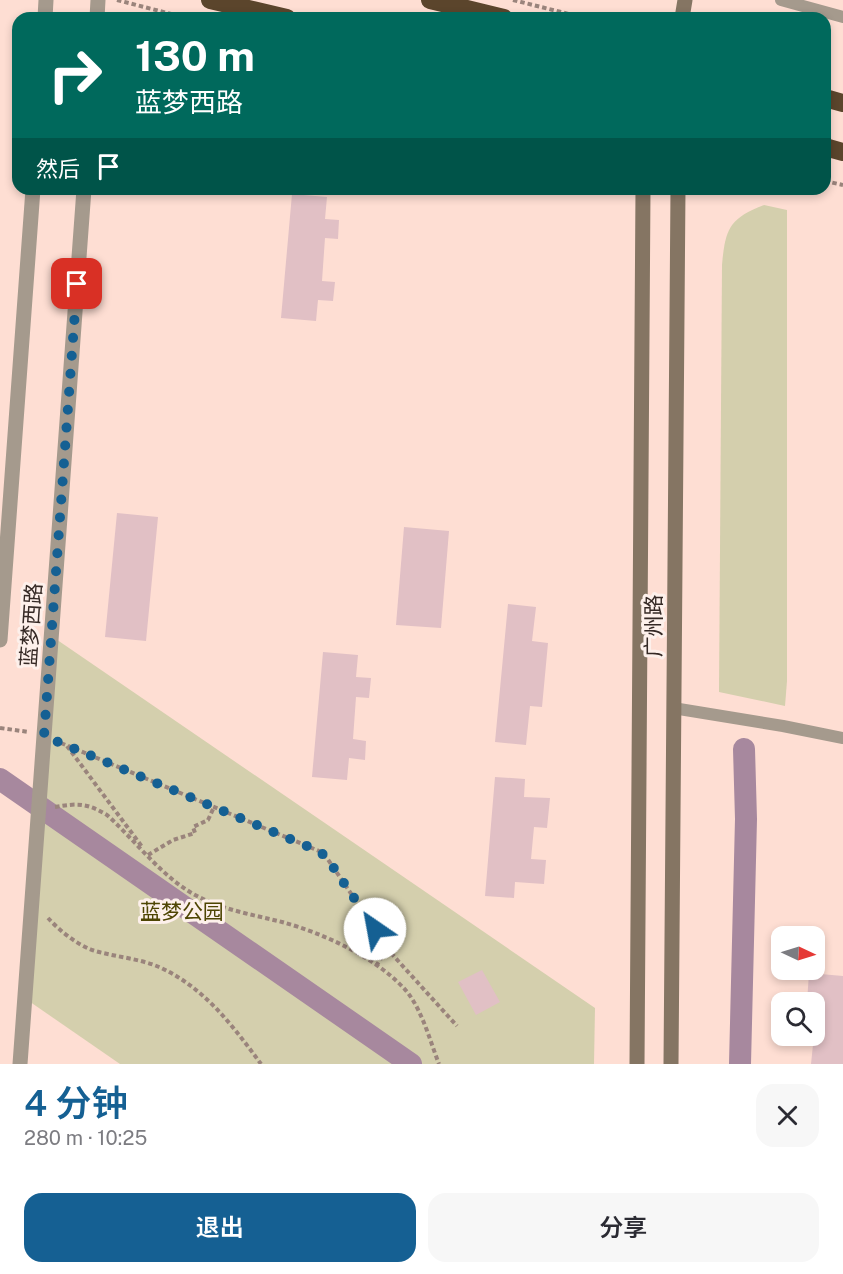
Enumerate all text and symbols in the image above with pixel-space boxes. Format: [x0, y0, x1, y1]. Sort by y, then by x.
text: 130 m [135, 31, 255, 80]
icon: right [36, 36, 114, 114]
text: 蓝梦西路 [135, 86, 243, 118]
icon: arrive [92, 150, 125, 183]
text: 然后 [36, 156, 80, 182]
pin [51, 258, 102, 309]
icon: arrive [60, 267, 93, 300]
street label: 蓝梦西路 [16, 582, 46, 668]
street label: 广州路 [641, 595, 666, 658]
position arrow [343, 897, 407, 961]
park label: 蓝梦公园 [140, 899, 224, 924]
north arrow [771, 926, 825, 980]
map controls [771, 926, 825, 1046]
button: search [771, 992, 825, 1046]
text: 4 分钟 [24, 1082, 128, 1124]
button: close [756, 1084, 819, 1147]
text: 280 m · 10:25 [24, 1126, 147, 1150]
button: 退出 [24, 1193, 416, 1262]
button: 分享 [428, 1193, 819, 1262]

